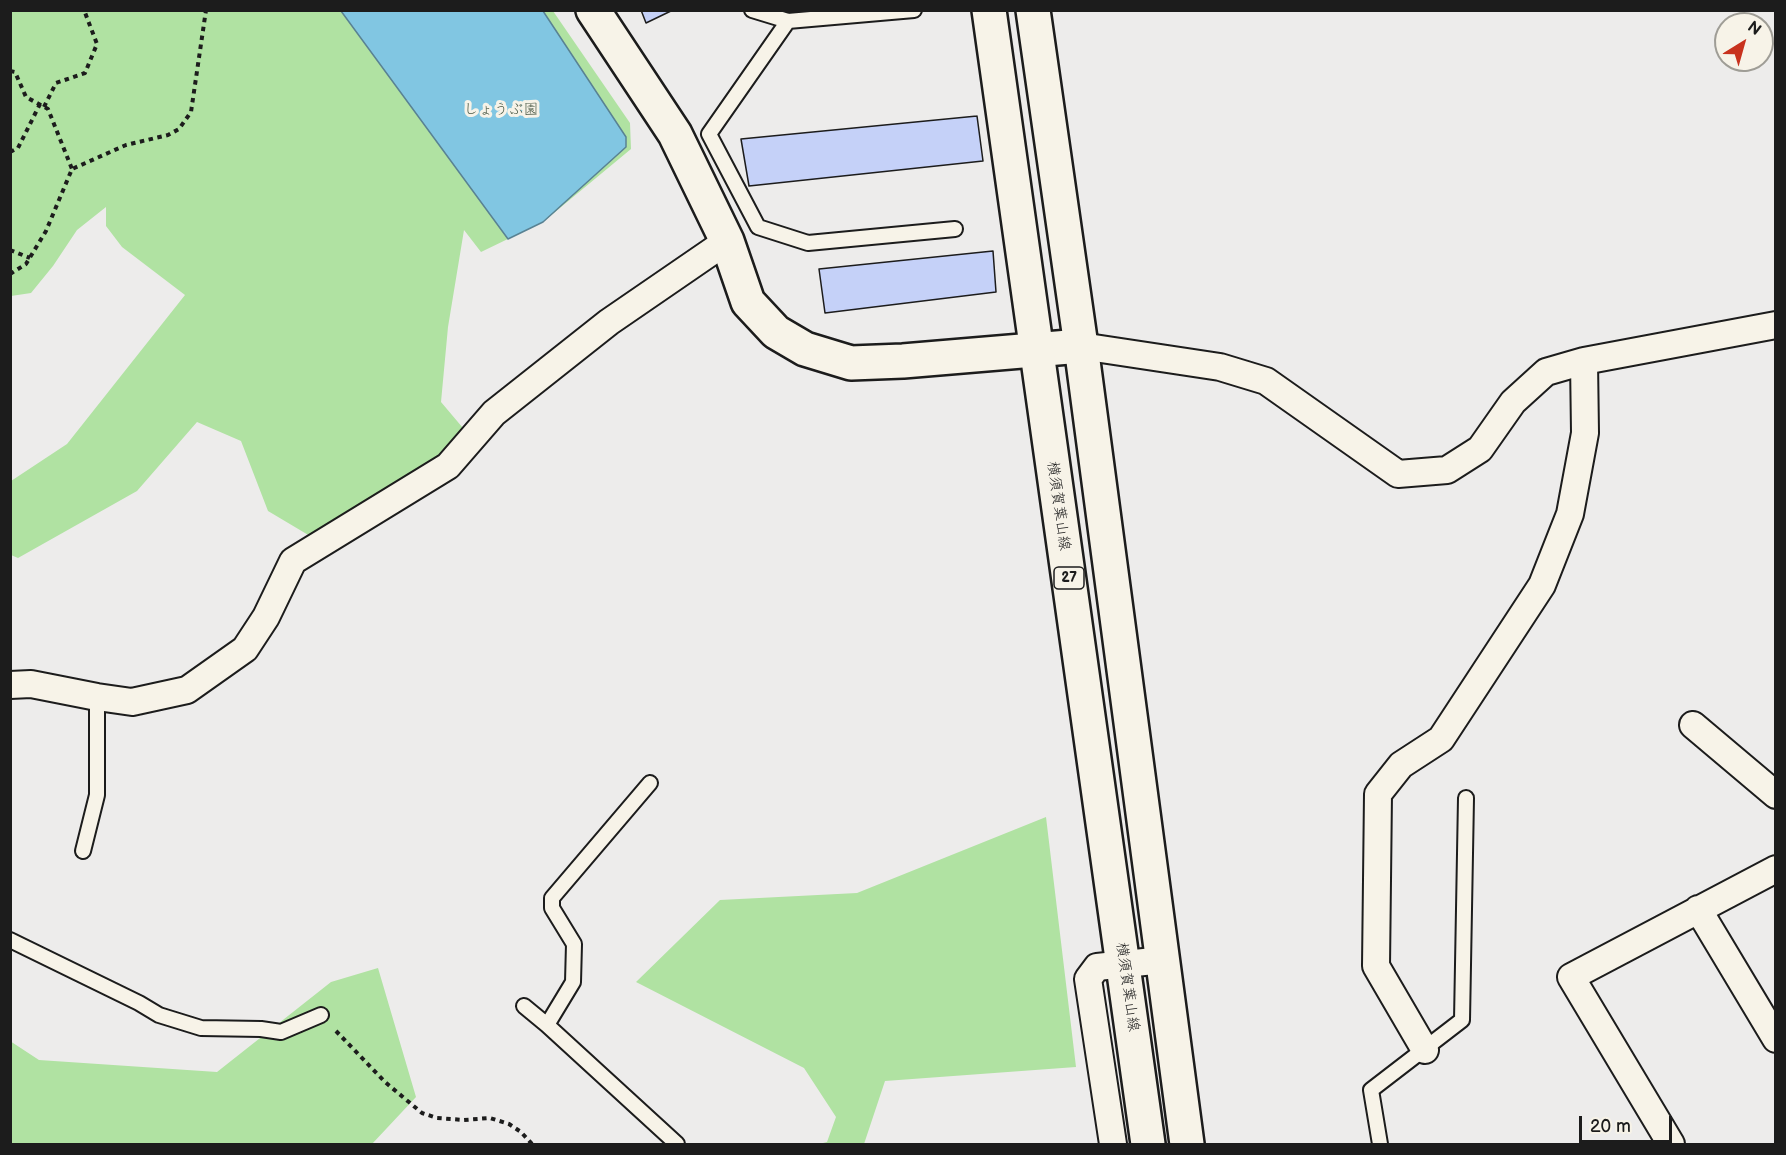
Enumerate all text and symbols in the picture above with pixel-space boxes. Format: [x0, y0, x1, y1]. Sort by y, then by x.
north arrow [1714, 12, 1774, 72]
text: N [1743, 18, 1764, 40]
park label: しょうぶ園 [464, 101, 538, 119]
street label: 横須賀葉山線 [1043, 460, 1073, 552]
road number: 27 [1054, 567, 1084, 589]
street label: 横須賀葉山線 [1112, 941, 1142, 1033]
scale bar [1582, 1104, 1675, 1142]
text: 20 m [1590, 1116, 1631, 1137]

